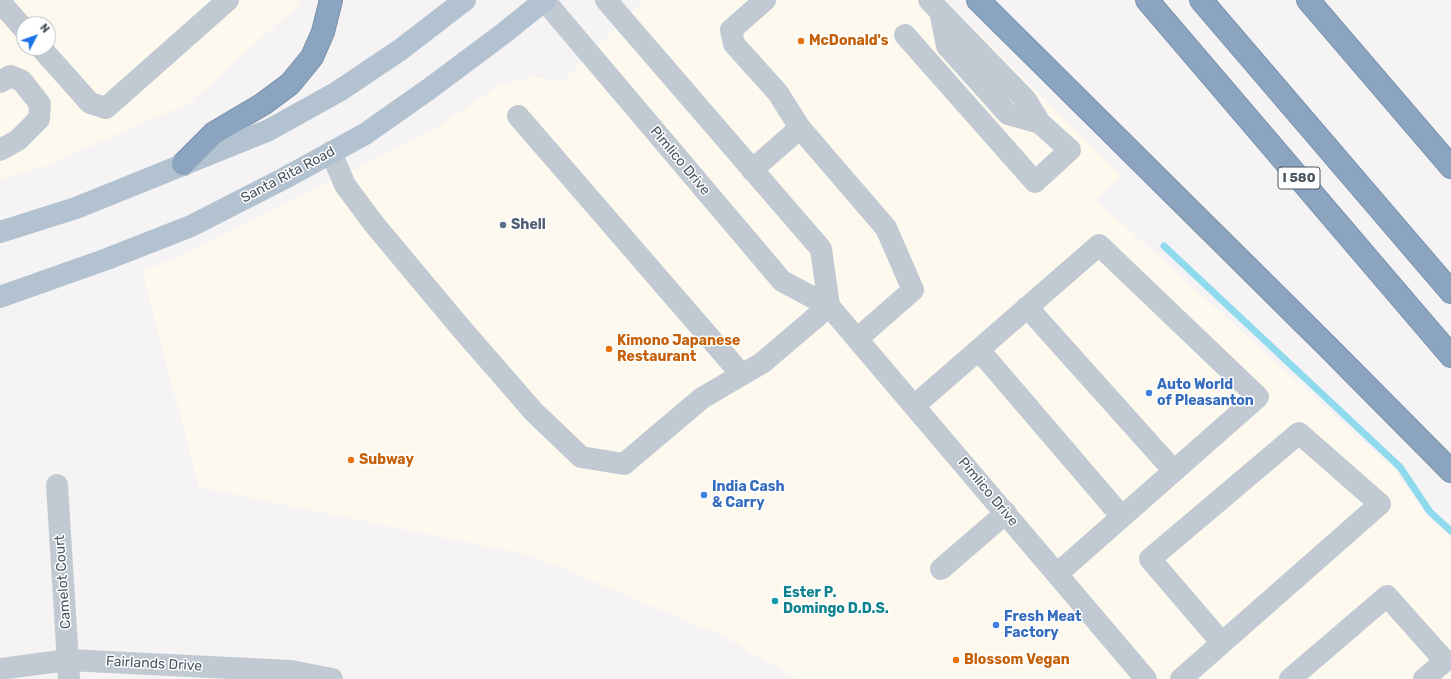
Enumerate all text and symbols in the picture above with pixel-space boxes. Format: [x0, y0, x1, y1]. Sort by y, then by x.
north arrow [16, 16, 56, 56]
text: N [37, 21, 52, 36]
place label: McDonald's [809, 33, 888, 49]
marker: McDonald's [796, 36, 806, 46]
street label: Pimlico Drive [646, 123, 714, 199]
street label: Santa Rita Road [238, 143, 338, 207]
road number: I 580 [1278, 167, 1320, 189]
place label: Shell [511, 217, 546, 233]
marker: Shell [498, 220, 508, 230]
place label: Kimono Japanese Restaurant [617, 333, 740, 366]
marker: Kimono Japanese Restaurant [604, 344, 614, 354]
place label: Auto World of Pleasanton [1157, 377, 1254, 410]
marker: Auto World of Pleasanton [1144, 388, 1154, 398]
place label: Subway [359, 452, 414, 468]
street label: Pimlico Drive [954, 454, 1022, 530]
marker: Subway [346, 455, 356, 465]
place label: India Cash & Carry [712, 479, 785, 512]
marker: India Cash & Carry [699, 490, 709, 500]
street label: Camelot Court [51, 534, 75, 630]
place label: Ester P. Domingo D.D.S. [783, 585, 889, 618]
marker: Ester P. Domingo D.D.S. [770, 596, 780, 606]
place label: Fresh Meat Factory [1004, 609, 1082, 642]
marker: Fresh Meat Factory [991, 620, 1001, 630]
place label: Blossom Vegan [964, 652, 1070, 668]
street label: Fairlands Drive [105, 653, 203, 675]
marker: Blossom Vegan [951, 655, 961, 665]

